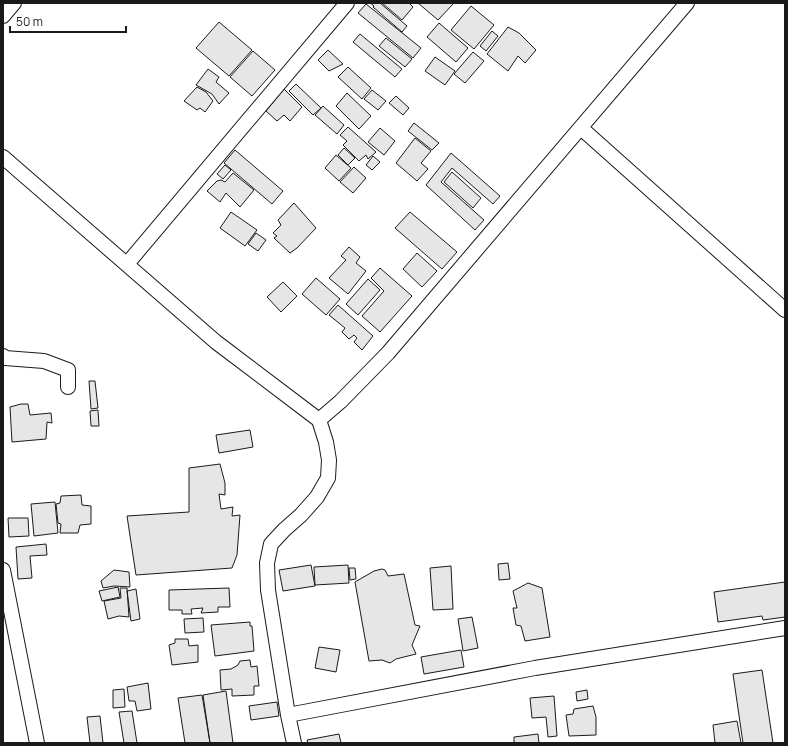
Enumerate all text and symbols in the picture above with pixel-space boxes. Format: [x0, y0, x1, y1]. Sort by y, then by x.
scale bar [10, 8, 126, 34]
text: 50 m [16, 13, 43, 30]

